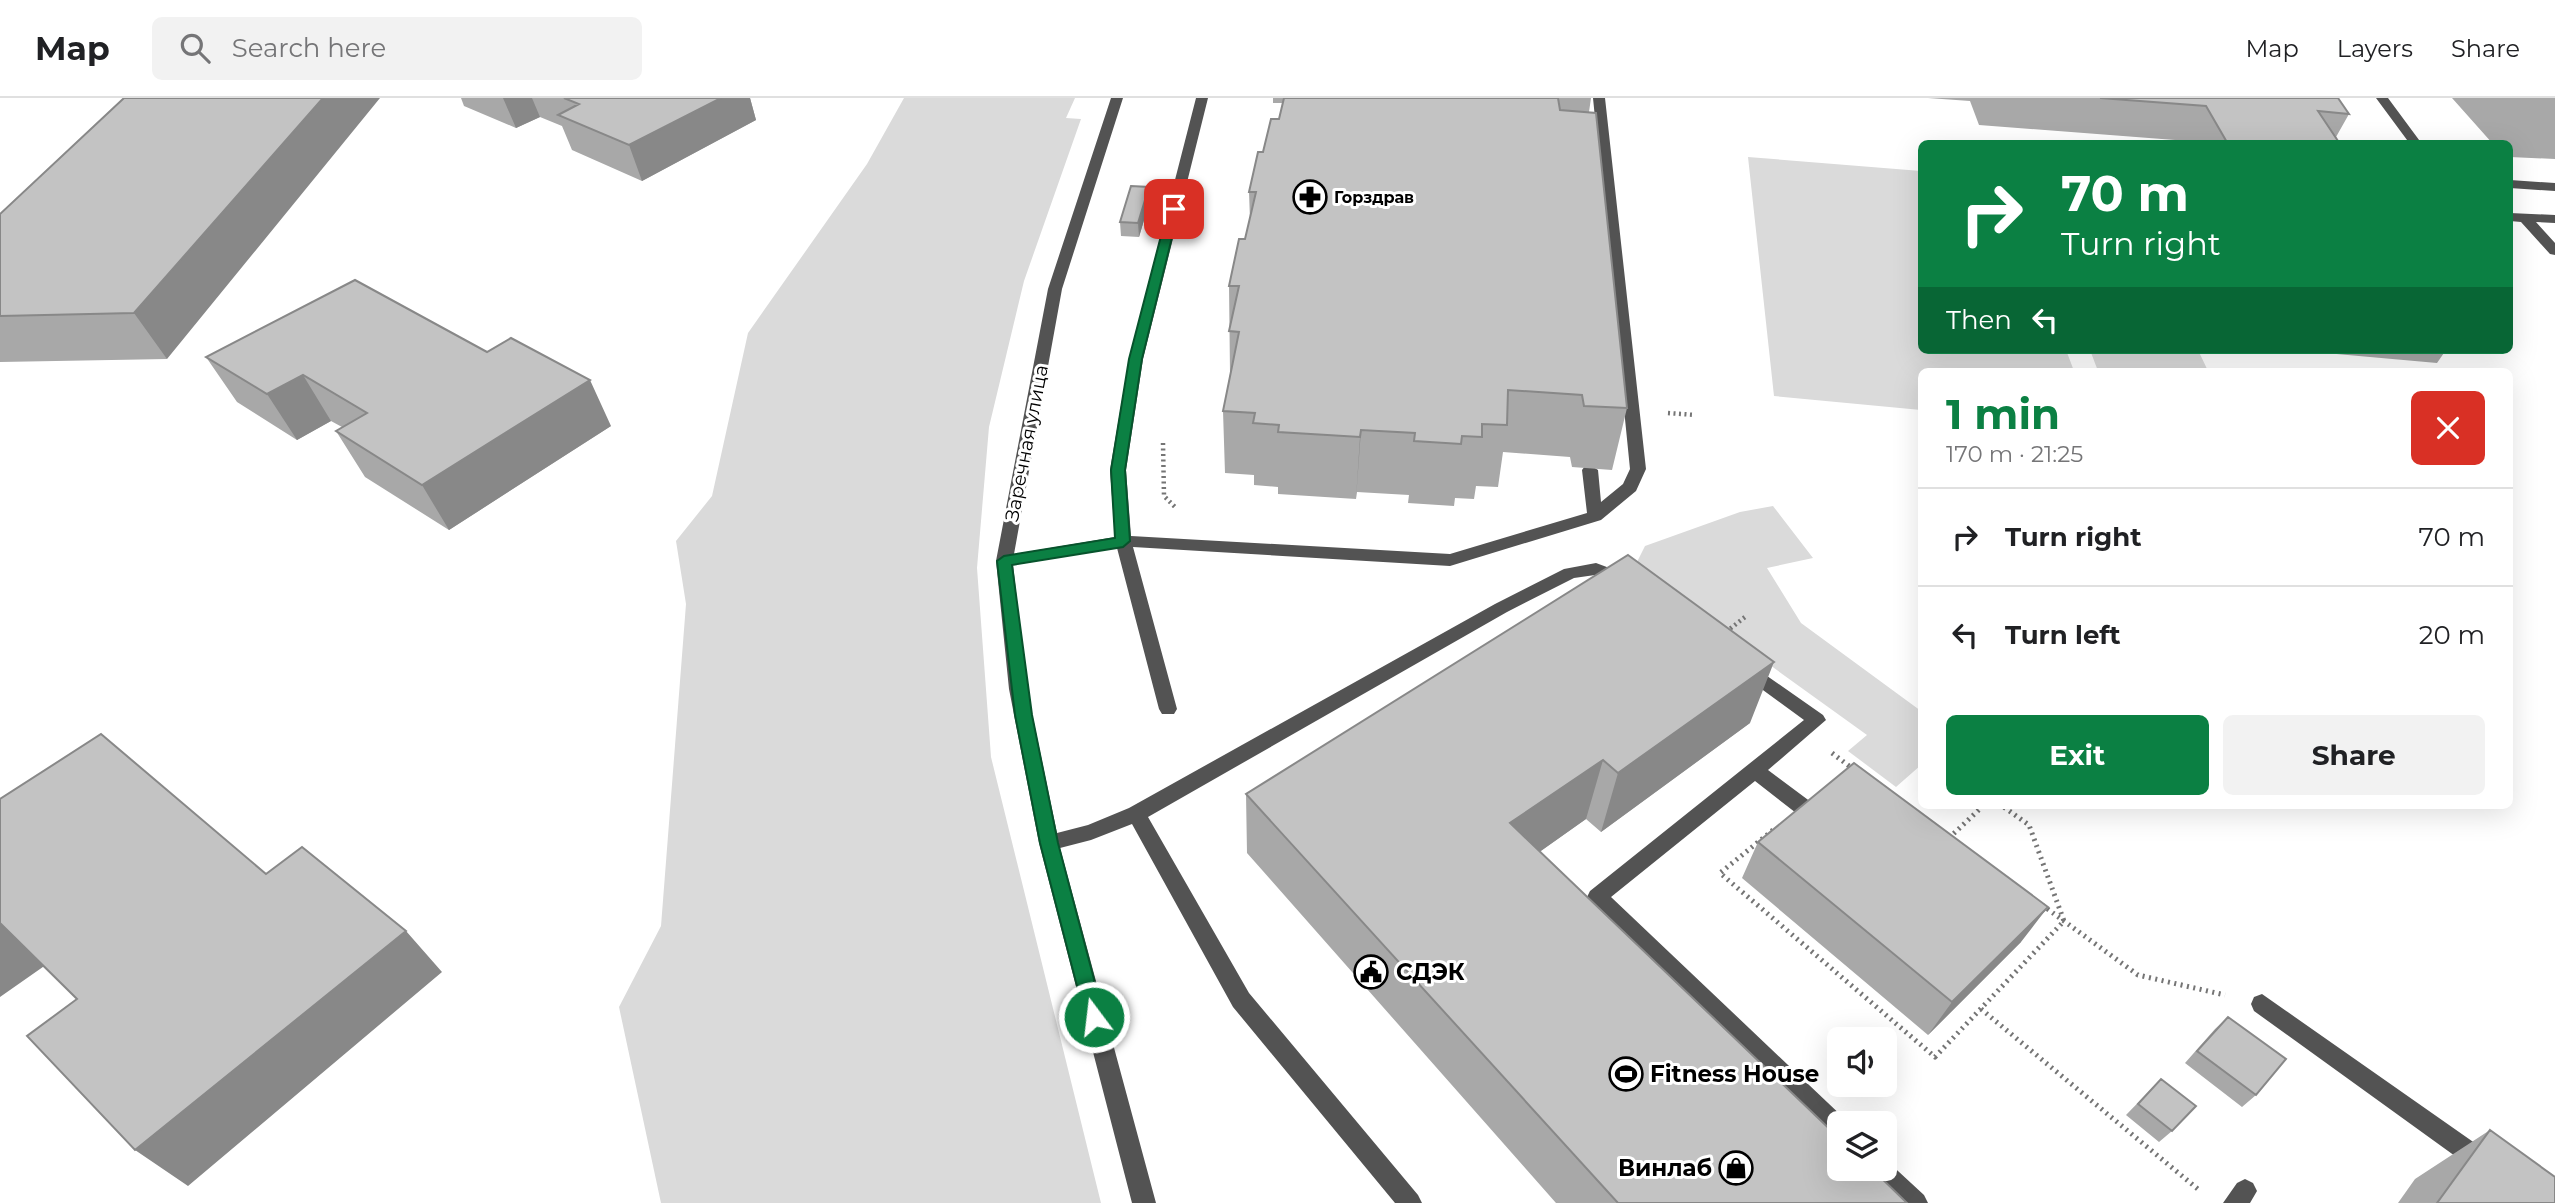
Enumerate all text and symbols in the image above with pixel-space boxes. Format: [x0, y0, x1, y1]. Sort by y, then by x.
search box [152, 17, 642, 80]
text: Map [35, 28, 110, 68]
icon: search [176, 29, 214, 67]
text: Search here [232, 32, 386, 64]
text: Map [2245, 34, 2299, 63]
text: Layers [2337, 34, 2413, 63]
text: Share [2451, 34, 2520, 63]
text: 70 m [2061, 164, 2189, 223]
icon: right [1946, 168, 2037, 259]
pharmacy icon: Горздрав [1291, 178, 1329, 216]
pin [1144, 179, 1204, 239]
place label: Горздрав [1334, 188, 1414, 207]
icon: arrive [1155, 190, 1193, 228]
text: Turn right [2061, 224, 2221, 263]
icon: left [2026, 301, 2064, 339]
text: Then [1946, 304, 2012, 336]
street label: Заречная улица [1000, 363, 1053, 523]
text: 1 min [1946, 388, 2060, 440]
button: close [2411, 391, 2485, 465]
text: 170 m · 21:25 [1946, 440, 2083, 468]
icon: right [1946, 518, 1984, 556]
text: Turn right [2005, 521, 2141, 553]
text: 70 m [2419, 521, 2485, 553]
icon: left [1946, 616, 1984, 654]
text: Turn left [2005, 619, 2121, 651]
text: 20 m [2419, 619, 2485, 651]
button: Exit [1946, 715, 2209, 795]
button: Share [2223, 715, 2485, 795]
public building icon: СДЭК [1352, 953, 1390, 991]
place label: СДЭК [1396, 958, 1465, 986]
position arrow [1057, 980, 1131, 1054]
map controls [1827, 1027, 1897, 1181]
button: sound [1827, 1027, 1897, 1097]
sports icon: Fitness House [1607, 1055, 1645, 1093]
place label: Fitness House [1650, 1060, 1819, 1088]
button: layers [1827, 1111, 1897, 1181]
shop icon: Винлаб [1717, 1149, 1755, 1187]
place label: Винлаб [1618, 1154, 1712, 1182]

